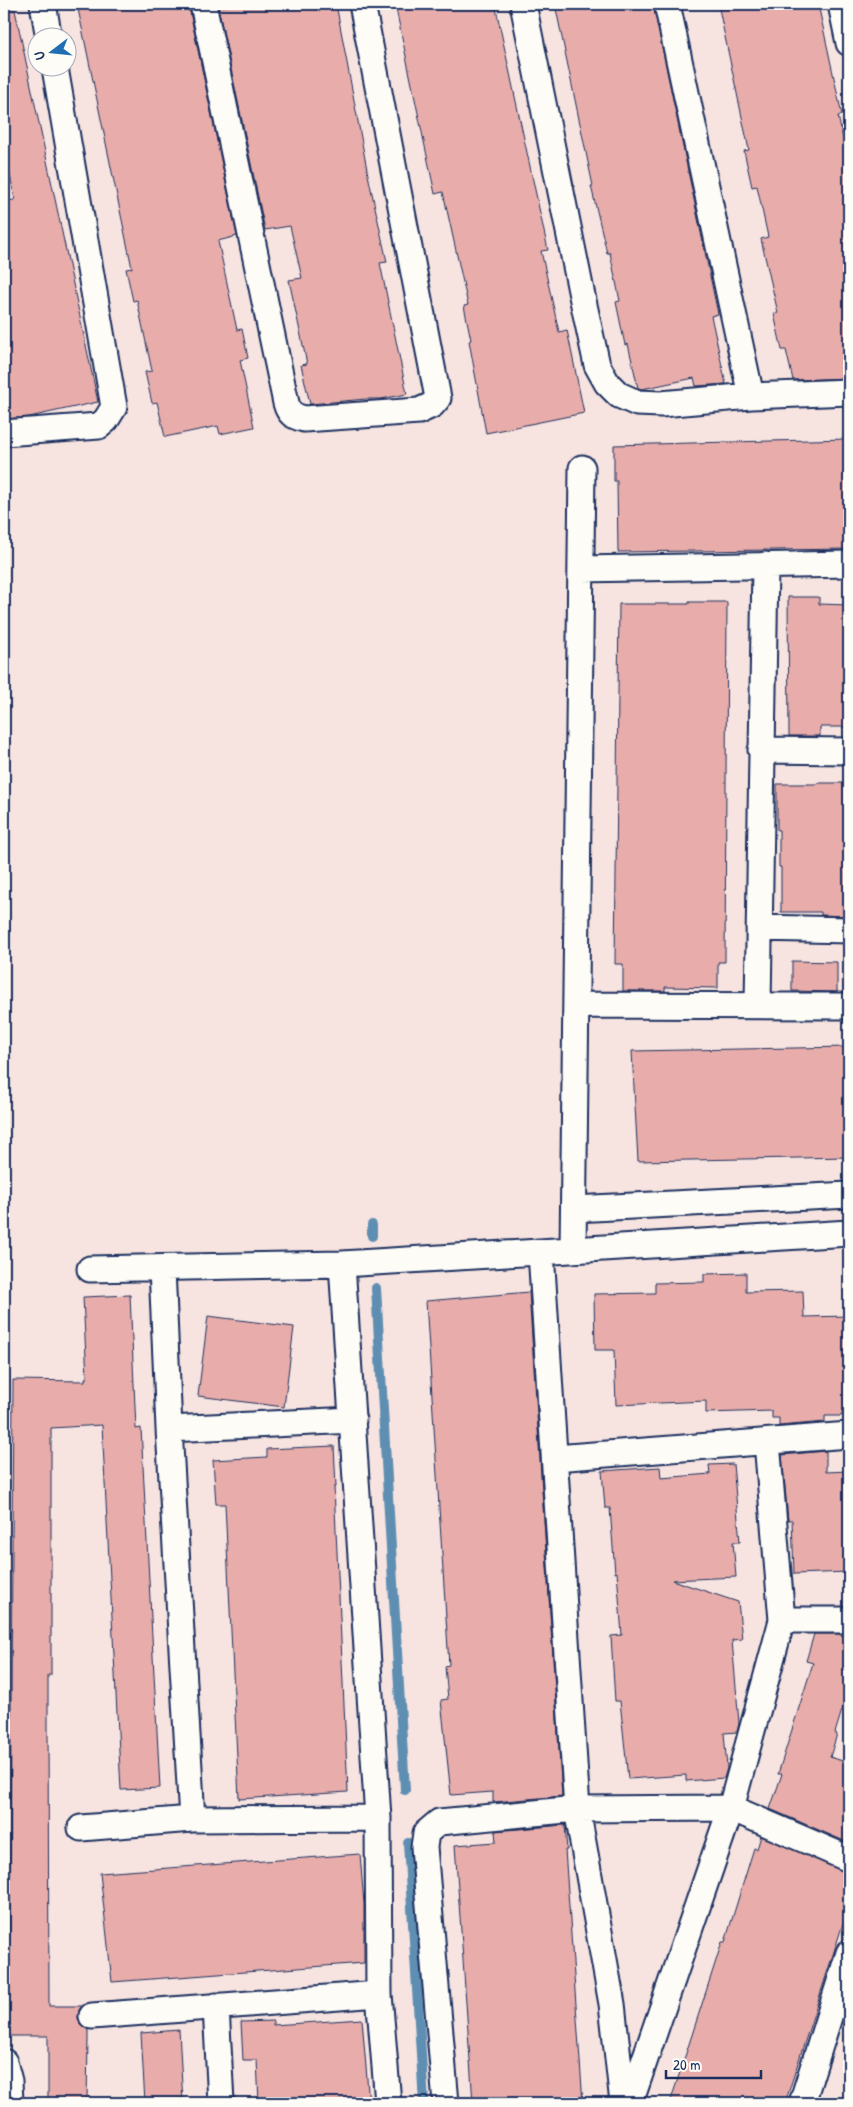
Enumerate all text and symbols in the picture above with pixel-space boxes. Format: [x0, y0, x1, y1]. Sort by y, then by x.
north arrow [28, 28, 78, 78]
text: U [29, 49, 49, 62]
scale bar [666, 2047, 760, 2079]
text: 20 m [673, 2054, 700, 2075]

